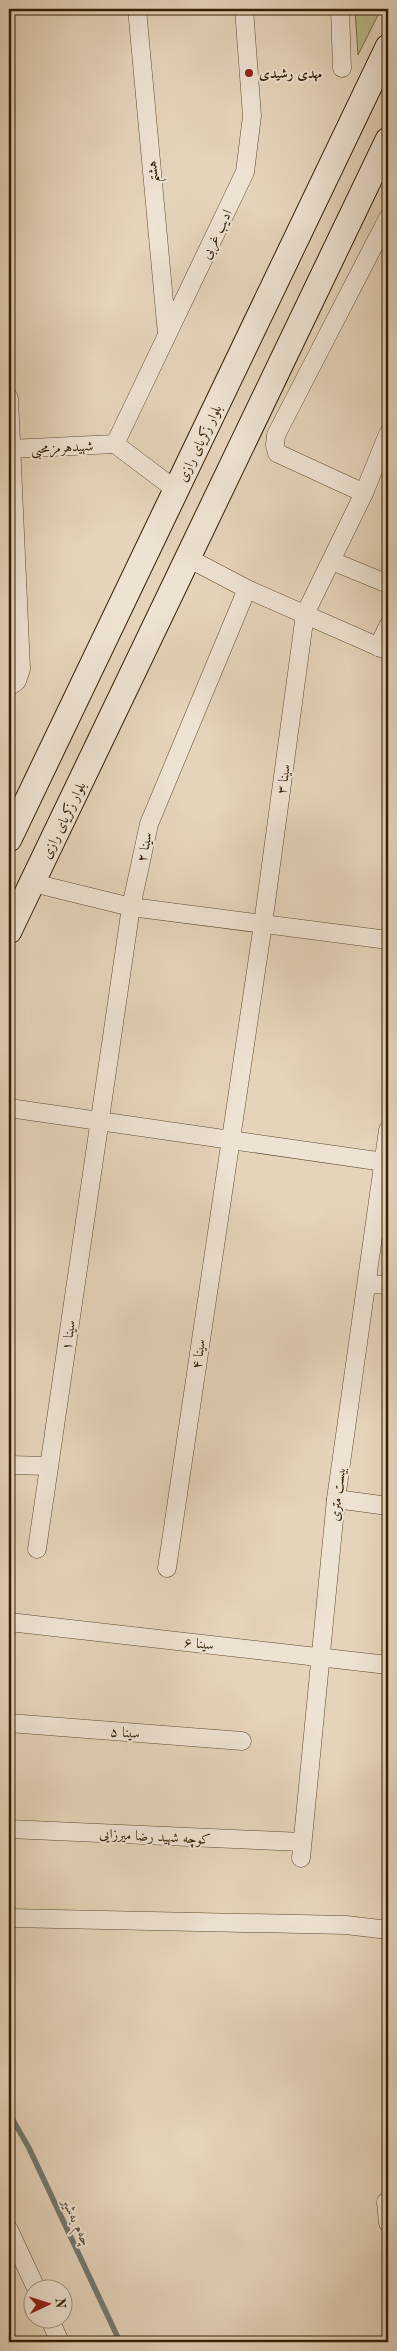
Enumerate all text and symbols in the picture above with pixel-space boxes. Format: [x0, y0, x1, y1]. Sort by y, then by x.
marker: مهدی رشیدی [243, 67, 255, 79]
place label: مهدی رشیدی [259, 67, 323, 82]
street label: هشتم [145, 160, 167, 184]
street label: ادیب غربی [199, 208, 237, 262]
street label: بلوار زکریای رازی [174, 402, 226, 485]
street label: شهیدهرمزمحبی [30, 439, 94, 461]
street label: سینا ۳ [275, 763, 294, 795]
street label: بلوار زکریای رازی [38, 779, 90, 862]
street label: سینا ۲ [135, 831, 156, 864]
street label: ۱ سینا [60, 1319, 79, 1351]
street label: سینا ۴ [190, 1338, 209, 1370]
street label: بیست متری [328, 1466, 349, 1522]
street label: سینا ۶ [183, 1635, 215, 1654]
street label: سینا ۵ [109, 1725, 140, 1742]
street label: کوچه شهید رضا میرزایی [99, 1827, 211, 1849]
water label: چەم بەشیر [54, 2195, 93, 2251]
north arrow [22, 2278, 72, 2328]
text: N [53, 2297, 67, 2309]

